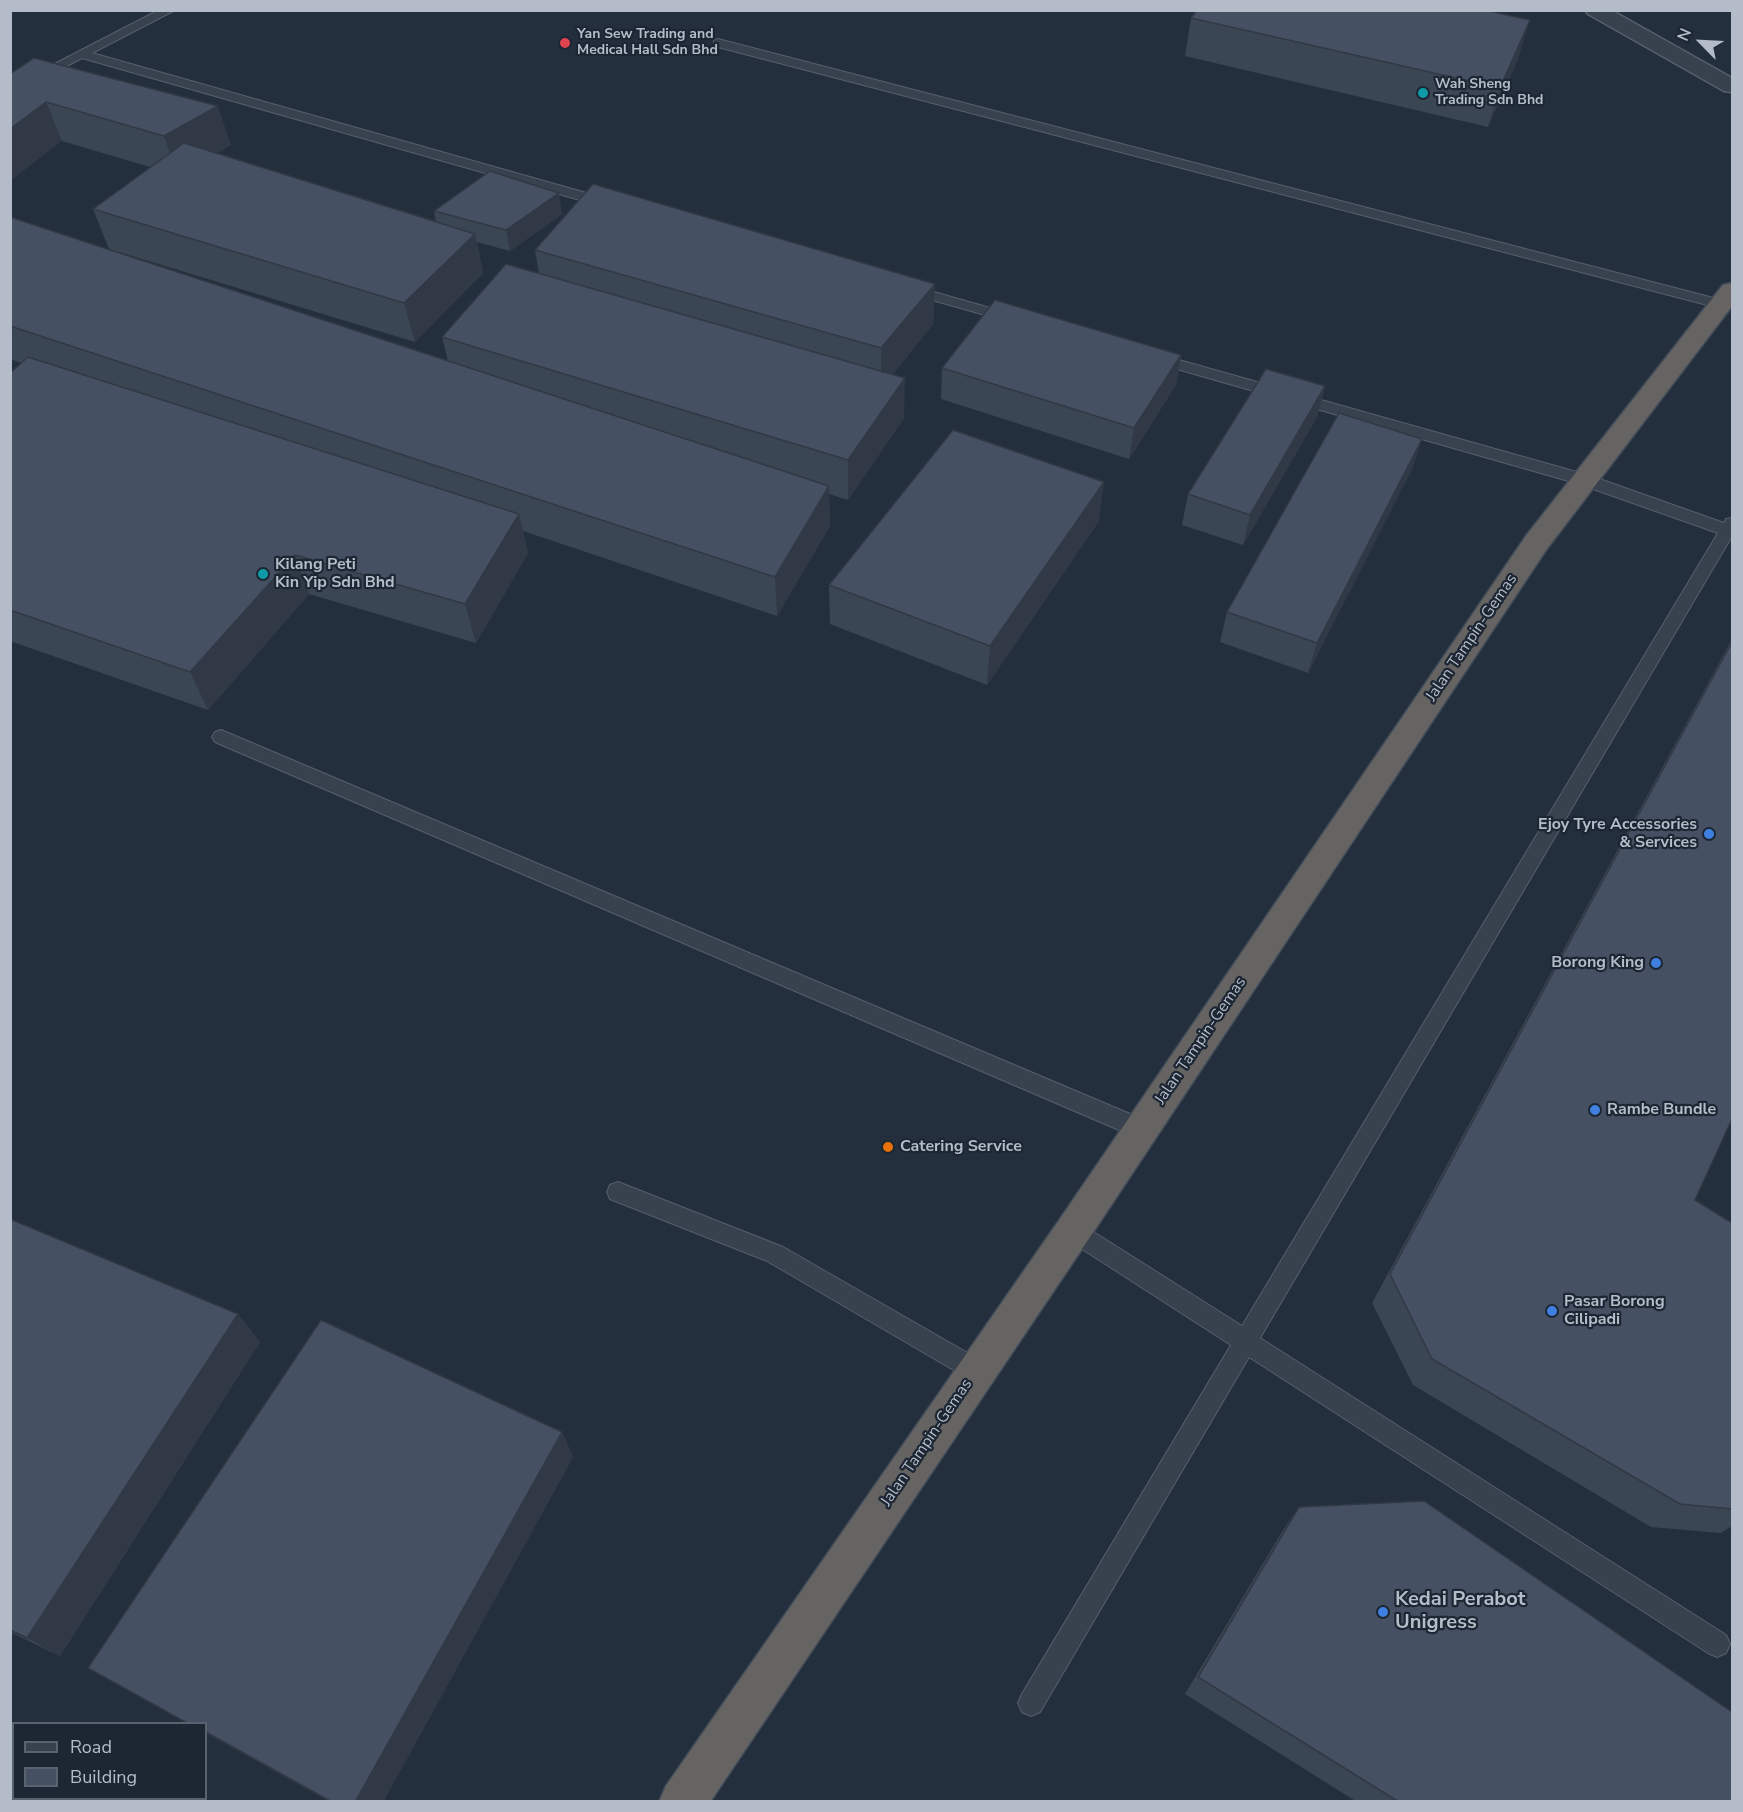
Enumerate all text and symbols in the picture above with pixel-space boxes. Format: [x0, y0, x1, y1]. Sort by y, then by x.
north arrow [1671, 12, 1731, 72]
text: N [1672, 25, 1697, 45]
place label: Yan Sew Trading and Medical Hall Sdn Bhd [577, 27, 718, 60]
marker: Yan Sew Trading and Medical Hall Sdn Bhd [558, 36, 572, 50]
place label: Wah Sheng Trading Sdn Bhd [1435, 77, 1543, 110]
marker: Wah Sheng Trading Sdn Bhd [1416, 86, 1430, 100]
place label: Kilang Peti Kin Yip Sdn Bhd [275, 555, 395, 593]
marker: Kilang Peti Kin Yip Sdn Bhd [256, 567, 270, 581]
street label: Jalan Tampin-Gemas [1422, 571, 1522, 705]
place label: Ejoy Tyre Accessories & Services [1538, 815, 1697, 853]
marker: Ejoy Tyre Accessories & Services [1702, 827, 1716, 841]
place label: Borong King [1551, 953, 1644, 973]
marker: Borong King [1649, 956, 1663, 970]
street label: Jalan Tampin-Gemas [1151, 974, 1251, 1108]
place label: Rambe Bundle [1607, 1100, 1716, 1120]
marker: Rambe Bundle [1588, 1103, 1602, 1117]
place label: Catering Service [900, 1137, 1022, 1157]
marker: Catering Service [881, 1140, 895, 1154]
place label: Pasar Borong Cilipadi [1564, 1292, 1665, 1330]
marker: Pasar Borong Cilipadi [1545, 1304, 1559, 1318]
street label: Jalan Tampin-Gemas [877, 1376, 977, 1510]
place label: Kedai Perabot Unigress [1395, 1588, 1525, 1635]
marker: Kedai Perabot Unigress [1376, 1605, 1390, 1619]
legend [12, 1722, 207, 1800]
text: Road [70, 1735, 112, 1759]
text: Building [70, 1765, 137, 1789]

